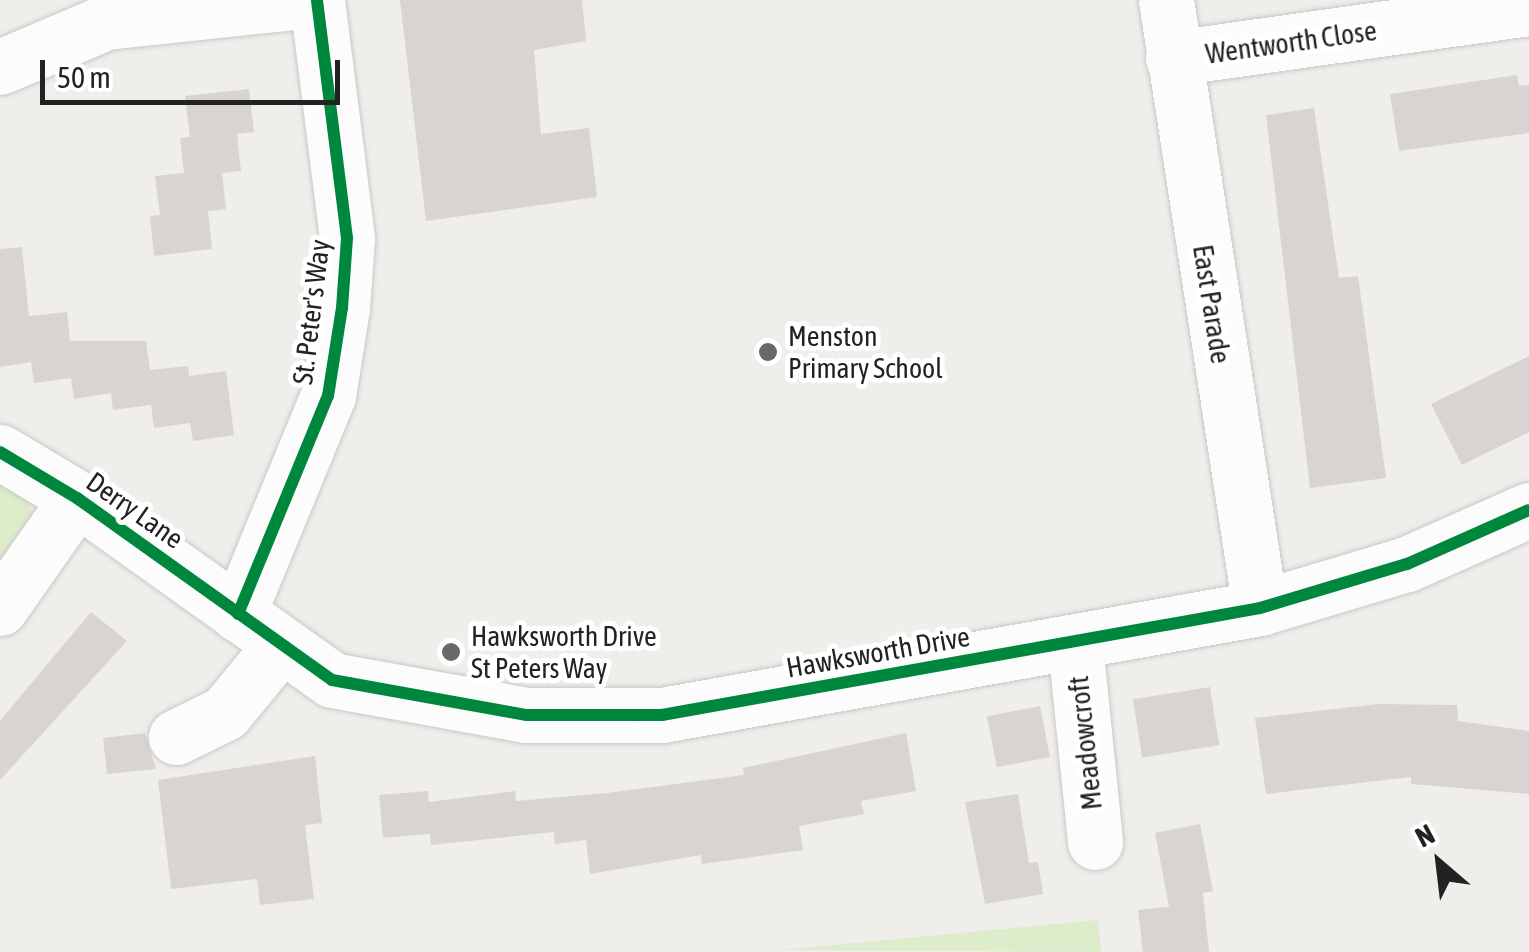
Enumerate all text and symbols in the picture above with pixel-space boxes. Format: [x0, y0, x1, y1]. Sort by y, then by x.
street label: Wentworth Close [1203, 13, 1379, 71]
scale bar [45, 40, 345, 102]
text: 50 m [57, 60, 111, 94]
street label: St. Peter's Way [285, 238, 337, 386]
street label: East Parade [1186, 242, 1238, 366]
place label: Menston Primary School [788, 319, 943, 385]
marker: Menston Primary School [757, 341, 779, 363]
street label: Derry Lane [80, 465, 190, 555]
place label: Hawksworth Drive St Peters Way [471, 619, 657, 685]
street label: Hawksworth Drive [784, 619, 972, 685]
marker: Hawksworth Drive St Peters Way [440, 641, 462, 663]
street label: Meadowcroft [1061, 674, 1109, 812]
north arrow [1389, 812, 1489, 912]
text: N [1410, 818, 1440, 854]

